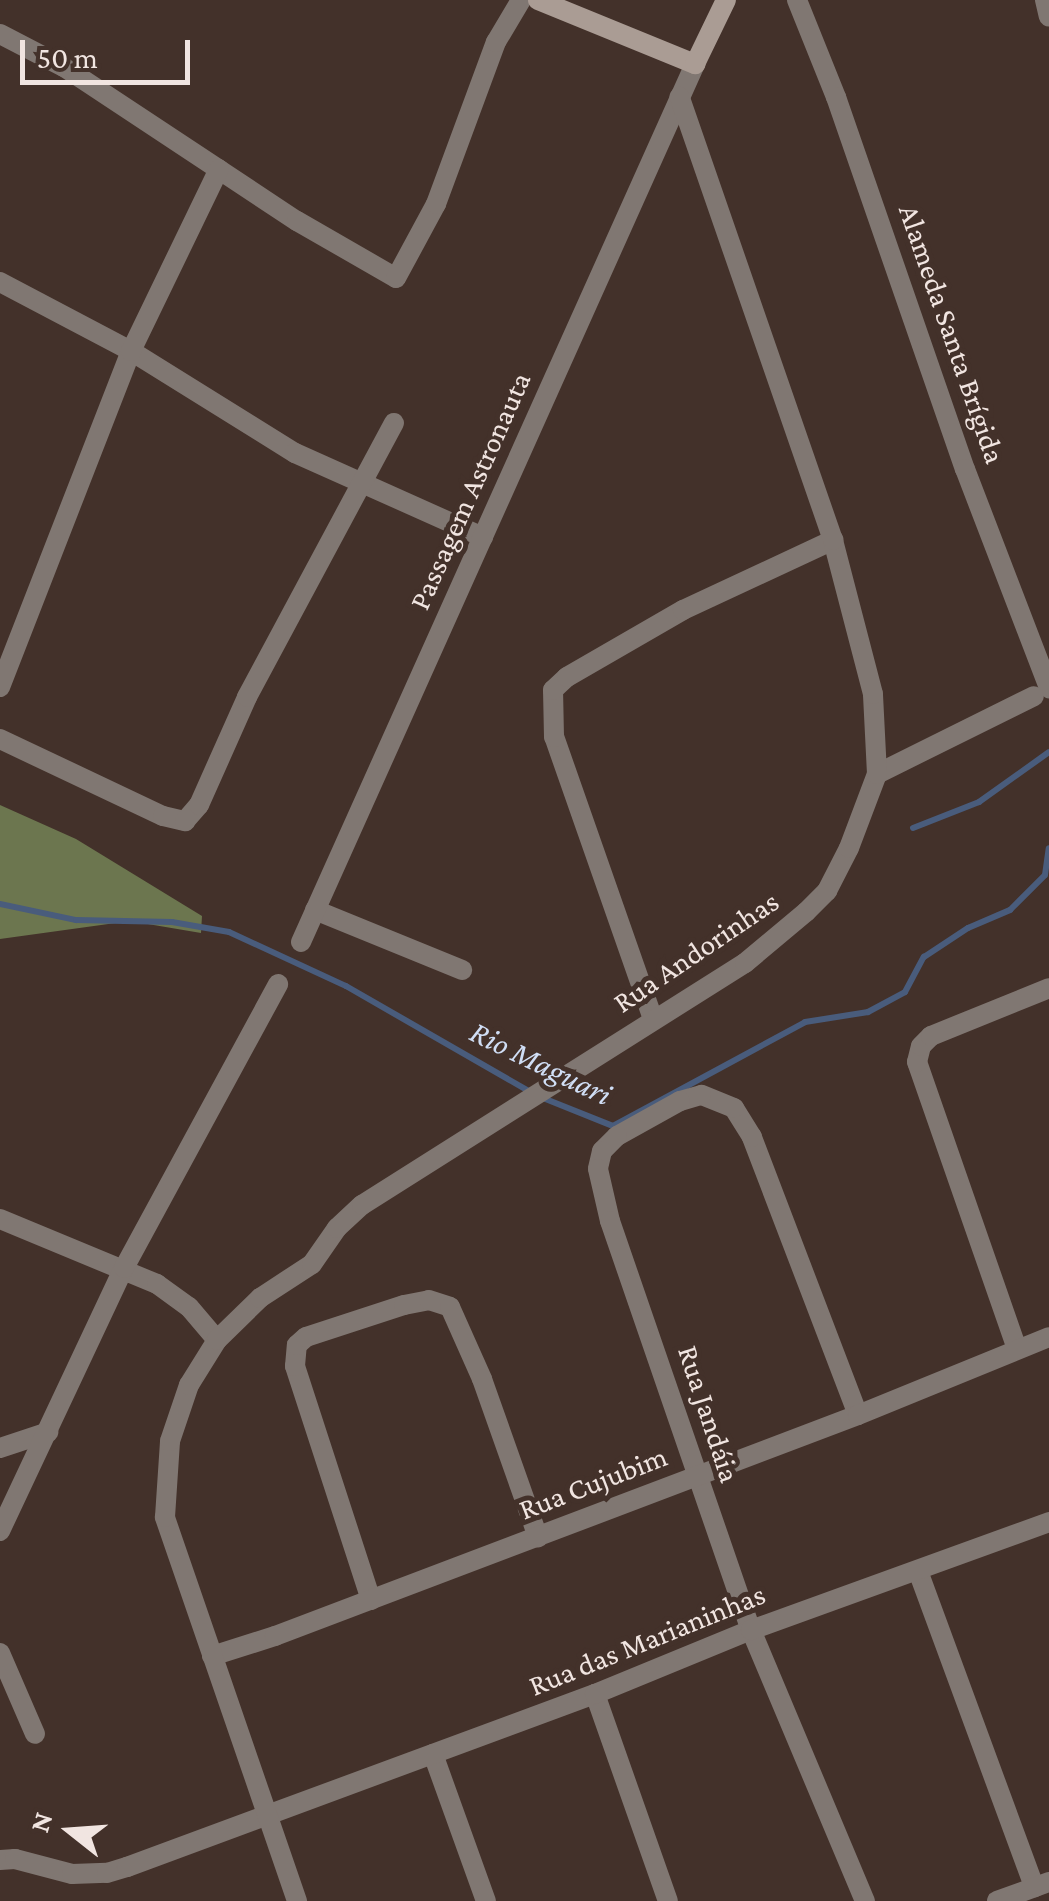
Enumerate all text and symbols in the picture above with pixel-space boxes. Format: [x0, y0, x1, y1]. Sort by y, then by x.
scale bar [25, 20, 195, 82]
text: 50 m [37, 41, 98, 74]
street label: Alameda Santa Brígida [891, 200, 1013, 468]
street label: Passagem Astronauta [401, 367, 539, 615]
street label: Rua Andorinhas [606, 883, 786, 1021]
water label: Rio Maguari [464, 1012, 618, 1114]
street label: Rua Jandáia [670, 1341, 748, 1487]
street label: Rua Cujubim [514, 1438, 672, 1528]
street label: Rua das Marianinhas [524, 1576, 770, 1704]
north arrow [20, 1781, 120, 1881]
text: N [23, 1808, 58, 1836]

